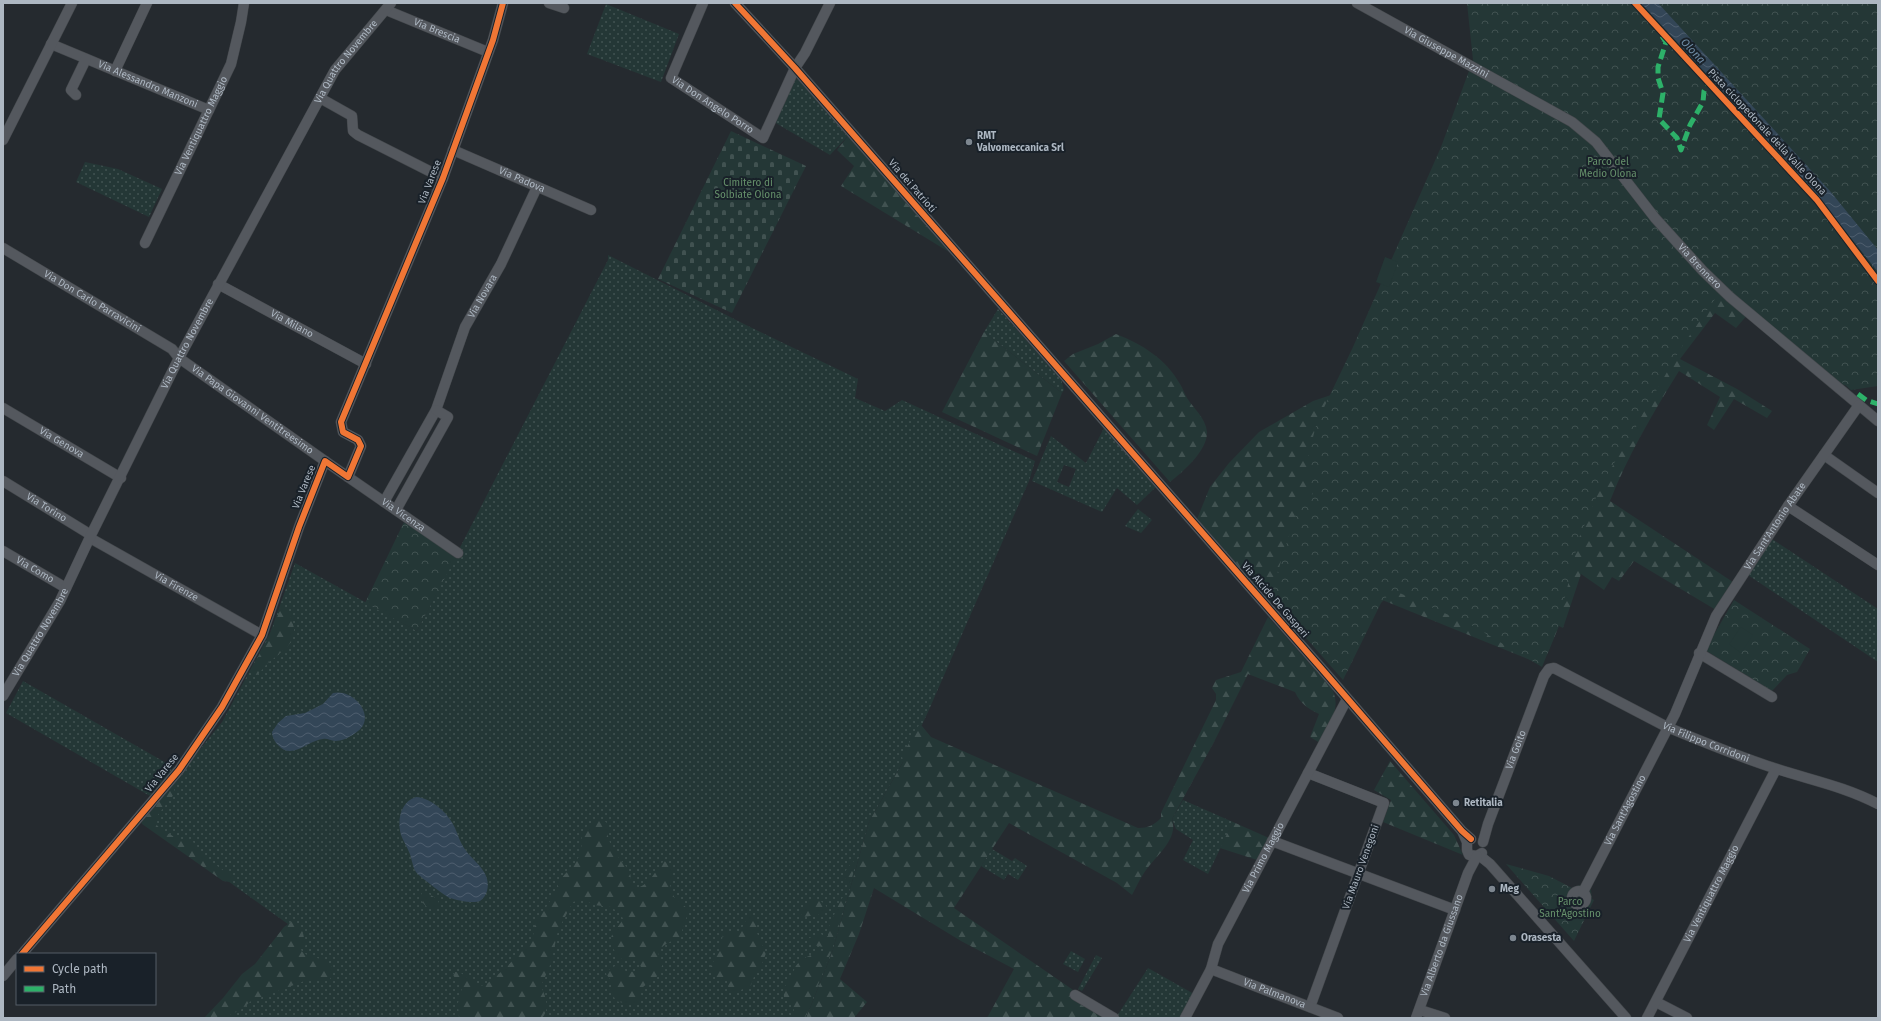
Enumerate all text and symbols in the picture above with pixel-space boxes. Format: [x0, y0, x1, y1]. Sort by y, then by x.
street label: Via Brescia [412, 16, 462, 46]
street label: Via Quattro Novembre [312, 18, 380, 106]
street label: Via Giuseppe Mazzini [1402, 24, 1491, 81]
water label: Olona [1678, 36, 1708, 66]
street label: Via Alessandro Manzoni [96, 58, 200, 111]
street label: Pista ciclopedonale della Valle Olona [1705, 66, 1829, 198]
street label: Via Ventiquattro Maggio [172, 74, 230, 177]
street label: Via Don Angelo Porro [669, 74, 756, 136]
place label: RMT Valvomeccanica Srl [976, 130, 1064, 154]
marker: RMT Valvomeccanica Srl [964, 137, 974, 147]
park label: Parco del Medio Olona [1579, 156, 1637, 180]
street label: Via dei Patrioti [886, 157, 938, 215]
street label: Via Varese [416, 158, 444, 206]
street label: Via Padova [497, 165, 547, 195]
park label: Cimitero di Solbiate Olona [715, 177, 781, 201]
street label: Via Brennero [1675, 241, 1724, 292]
street label: Via Don Carlo Parravicini [42, 268, 143, 335]
street label: Via Novara [465, 272, 500, 320]
street label: Via Quattro Novembre [159, 296, 216, 391]
street label: Via Milano [268, 307, 316, 341]
street label: Via Papa Giovanni Ventitreesimo [189, 363, 316, 457]
street label: Via Genova [37, 425, 86, 461]
street label: Via Varese [290, 463, 318, 511]
street label: Via Sant'Antonio Abate [1742, 480, 1809, 572]
street label: Via Torino [24, 491, 69, 525]
street label: Via Vicenza [379, 496, 427, 534]
street label: Via Como [14, 554, 56, 586]
street label: Via Alcide De Gasperi [1239, 560, 1311, 640]
street label: Via Firenze [152, 569, 200, 604]
street label: Via Quattro Novembre [10, 586, 71, 679]
street label: Via Filippo Corridoni [1660, 720, 1751, 765]
street label: Via Goito [1503, 728, 1529, 771]
street label: Via Varese [143, 751, 181, 795]
street label: Via Sant'Agostino [1602, 773, 1649, 848]
place label: Retitalia [1464, 797, 1503, 809]
marker: Retitalia [1451, 798, 1461, 808]
street label: Via Primo Maggio [1240, 820, 1287, 895]
street label: Via Mauro Venegoni [1340, 823, 1382, 911]
street label: Via Ventiquattro Maggio [1681, 843, 1742, 945]
place label: Meg [1500, 883, 1519, 895]
marker: Meg [1487, 884, 1497, 894]
street label: Via Alberto da Giussano [1418, 893, 1466, 998]
park label: Parco Sant'Agostino [1539, 896, 1601, 920]
place label: Orasesta [1521, 932, 1562, 944]
marker: Orasesta [1508, 933, 1518, 943]
legend [16, 953, 156, 1005]
text: Cycle path [52, 962, 108, 976]
street label: Via Palmanova [1242, 976, 1307, 1011]
text: Path [52, 982, 76, 996]

